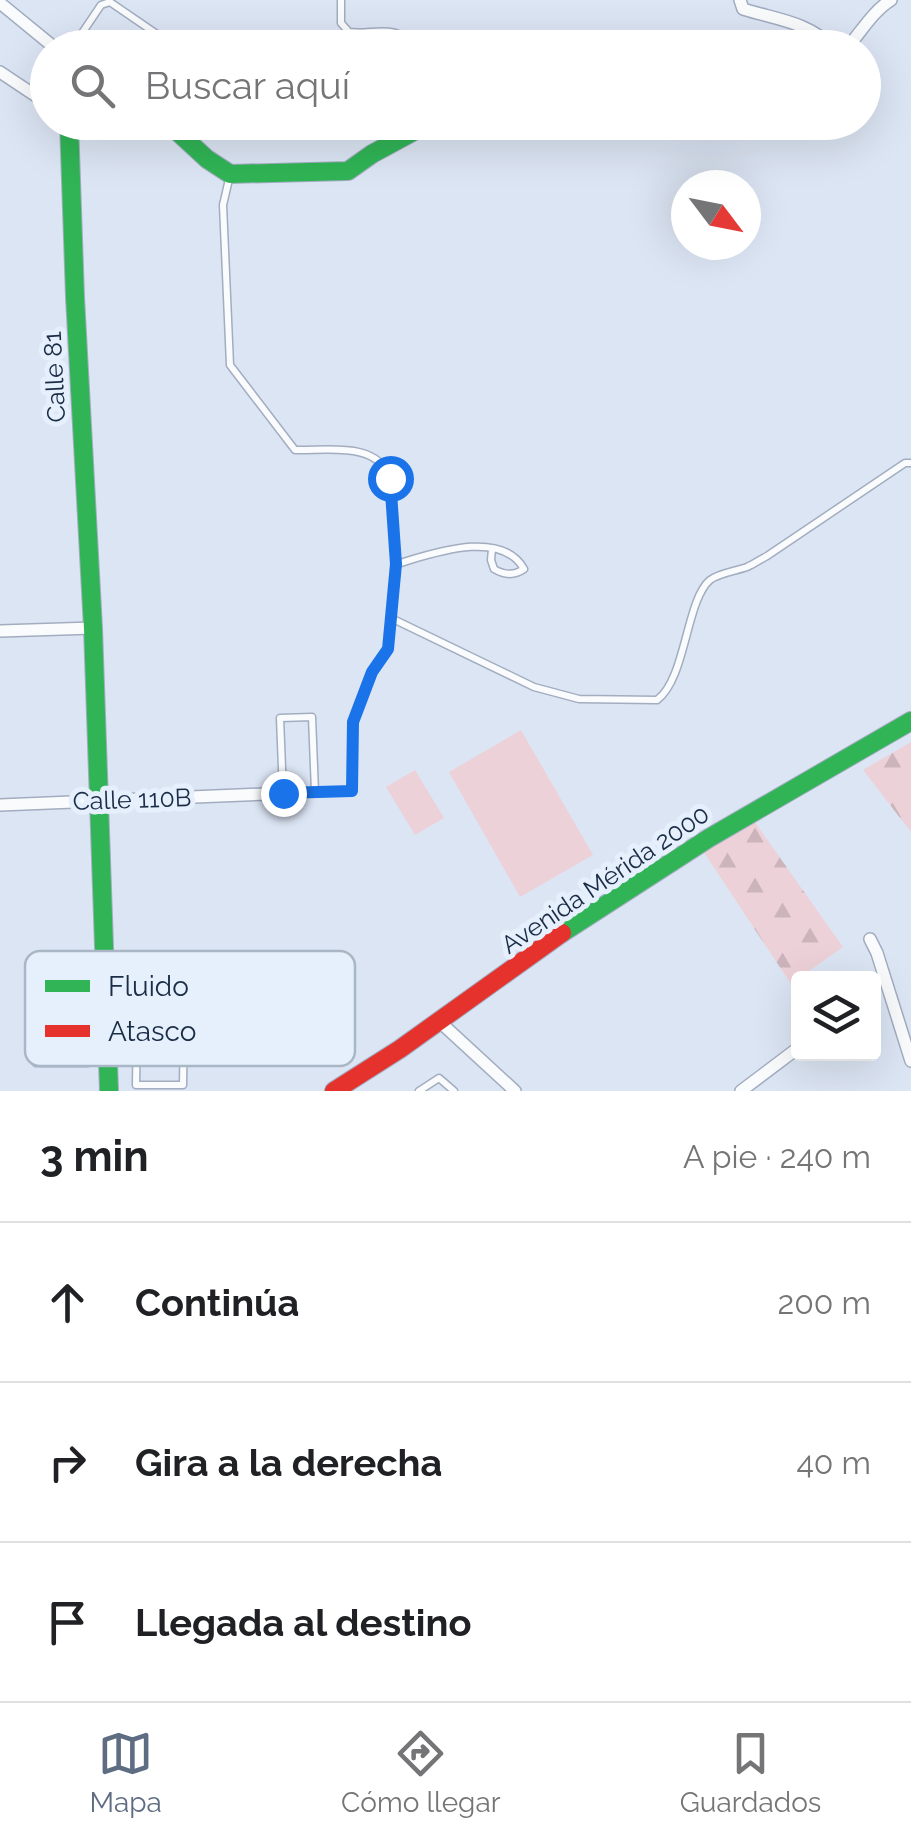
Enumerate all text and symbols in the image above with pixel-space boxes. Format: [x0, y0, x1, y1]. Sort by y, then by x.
search box [30, 30, 881, 140]
icon: search [65, 58, 120, 113]
text: Buscar aquí [145, 63, 350, 108]
north arrow [671, 170, 761, 260]
street label: Calle 81 [37, 331, 71, 423]
route start [368, 456, 414, 502]
route end [261, 771, 307, 817]
street label: Calle 110B [72, 782, 192, 816]
street label: Avenida Mérida 2000 [495, 798, 715, 960]
legend [25, 951, 355, 1066]
text: Fluido [108, 970, 189, 1003]
map controls [791, 971, 881, 1061]
button: layers [791, 971, 881, 1061]
text: Atasco [108, 1015, 196, 1048]
text: 3 min [40, 1132, 149, 1181]
text: A pie · 240 m [683, 1138, 871, 1175]
icon: ahead [40, 1275, 95, 1330]
text: Continúa [135, 1280, 299, 1325]
text: 200 m [778, 1284, 871, 1321]
icon: right [40, 1435, 95, 1490]
text: Gira a la derecha [135, 1440, 442, 1485]
text: 40 m [796, 1444, 871, 1481]
icon: arrive [40, 1595, 95, 1650]
text: Llegada al destino [135, 1600, 472, 1645]
tab: Mapa [90, 1726, 162, 1819]
tab: Cómo llegar [341, 1726, 501, 1819]
tab: Guardados [680, 1726, 821, 1819]

